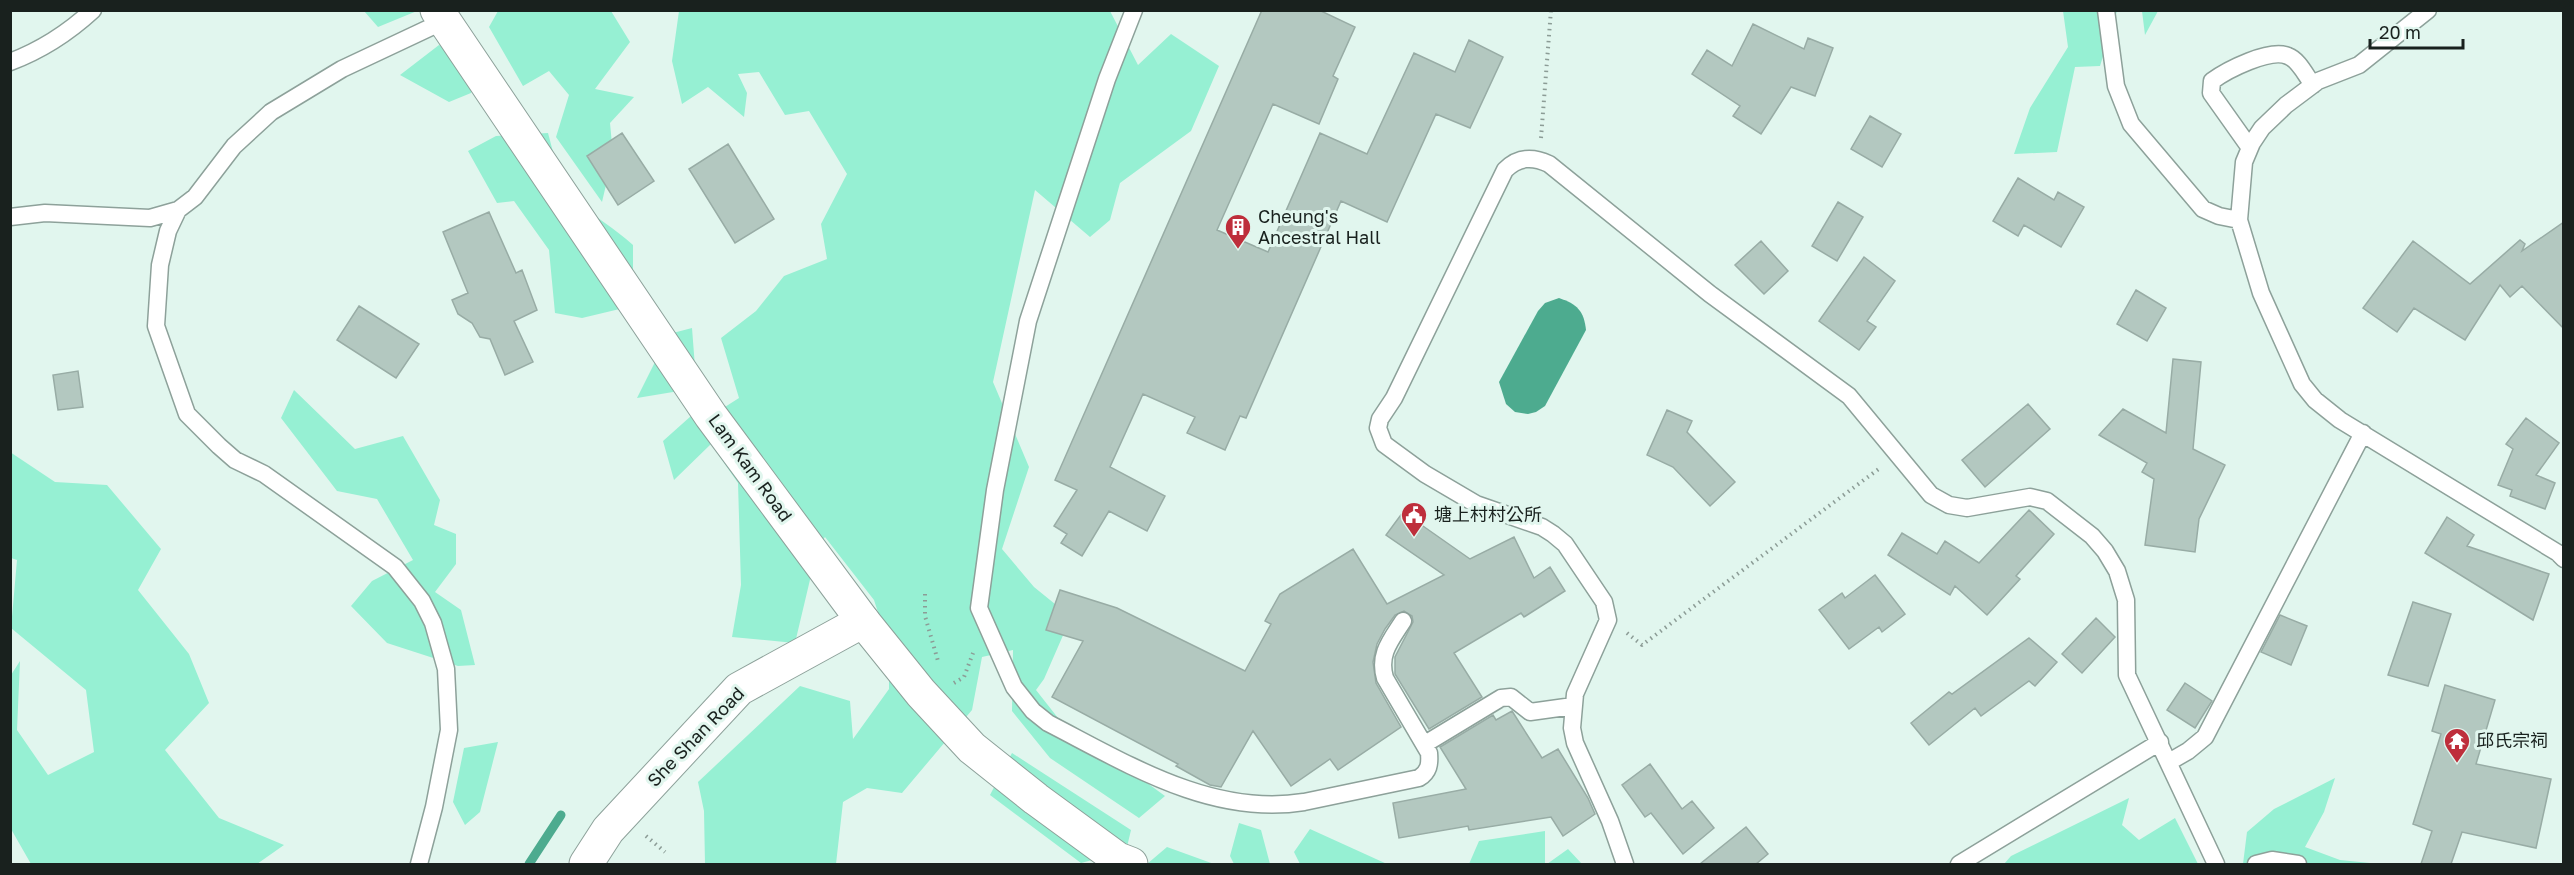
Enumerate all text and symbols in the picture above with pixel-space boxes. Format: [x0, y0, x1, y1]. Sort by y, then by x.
scale bar [2370, 12, 2463, 50]
text: 20 m [2379, 21, 2421, 43]
place label: Cheung's Ancestral Hall [1258, 205, 1381, 248]
building icon: Cheung's Ancestral Hall [1223, 212, 1253, 250]
street label: Lam Kam Road [704, 409, 797, 526]
public building icon: 塘上村村公所 [1399, 500, 1429, 538]
place label: 塘上村村公所 [1434, 503, 1542, 525]
street label: She Shan Road [642, 682, 748, 791]
temple icon: 邱氏宗祠 [2442, 726, 2472, 764]
place label: 邱氏宗祠 [2476, 729, 2548, 751]

